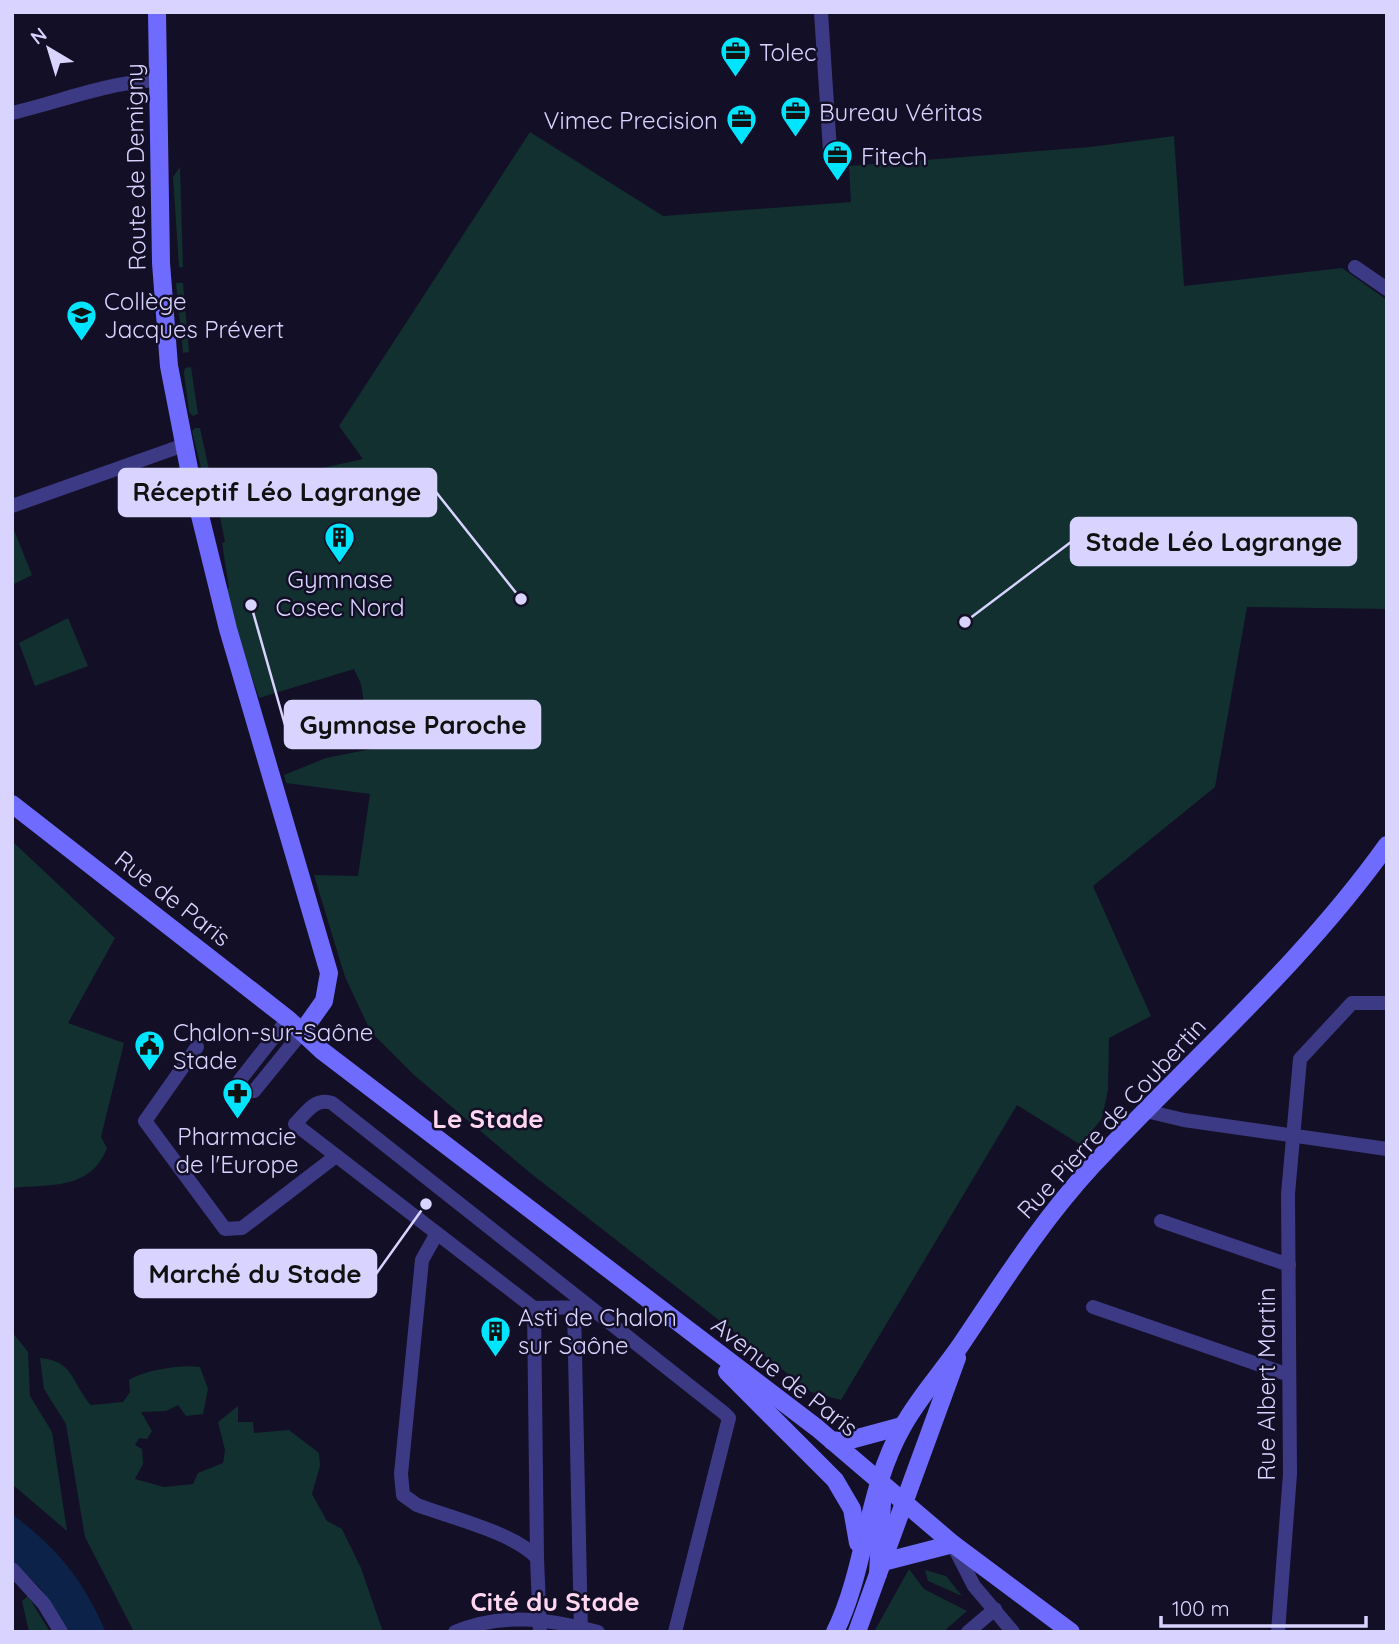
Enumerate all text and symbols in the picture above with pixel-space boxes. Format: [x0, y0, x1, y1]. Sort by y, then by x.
north arrow [14, 14, 84, 84]
text: N [26, 22, 51, 49]
office icon: Tolec [719, 35, 753, 79]
place label: Tolec [759, 37, 816, 67]
street label: Route de Demigny [118, 63, 152, 271]
office icon: Bureau Véritas [779, 95, 813, 139]
place label: Bureau Véritas [819, 97, 982, 127]
office icon: Vimec Precision [724, 103, 758, 147]
place label: Vimec Precision [544, 105, 718, 135]
office icon: Fitech [821, 139, 855, 183]
place label: Fitech [861, 141, 927, 171]
place label: Collège Jacques Prévert [104, 286, 284, 344]
school or university icon: Collège Jacques Prévert [64, 298, 98, 342]
callout: Réceptif Léo Lagrange [119, 469, 436, 516]
text: Réceptif Léo Lagrange [133, 475, 421, 508]
callout: Stade Léo Lagrange [1071, 518, 1356, 565]
building icon: Gymnase Cosec Nord [323, 520, 357, 564]
text: Stade Léo Lagrange [1086, 525, 1342, 558]
place label: Gymnase Cosec Nord [275, 564, 405, 622]
callout: Gymnase Paroche [285, 701, 540, 748]
text: Gymnase Paroche [299, 708, 527, 741]
street label: Rue de Paris [109, 844, 237, 952]
street label: Rue Pierre de Coubertin [1010, 1011, 1212, 1225]
place label: Chalon-sur-Saône Stade [173, 1017, 373, 1075]
public building icon: Chalon-sur-Saône Stade [133, 1029, 167, 1073]
pharmacy icon: Pharmacie de l'Europe [220, 1077, 254, 1121]
district label: Le Stade [432, 1102, 544, 1135]
place label: Pharmacie de l'Europe [175, 1121, 299, 1179]
callout: Marché du Stade [135, 1250, 376, 1297]
text: Marché du Stade [148, 1257, 362, 1290]
street label: Rue Albert Martin [1251, 1287, 1281, 1481]
place label: Asti de Chalon sur Saône [518, 1302, 677, 1360]
street label: Avenue de Paris [706, 1309, 864, 1443]
building icon: Asti de Chalon sur Saône [478, 1314, 512, 1358]
scale bar [1161, 1584, 1366, 1628]
district label: Cité du Stade [470, 1585, 640, 1618]
text: 100 m [1172, 1595, 1230, 1621]

